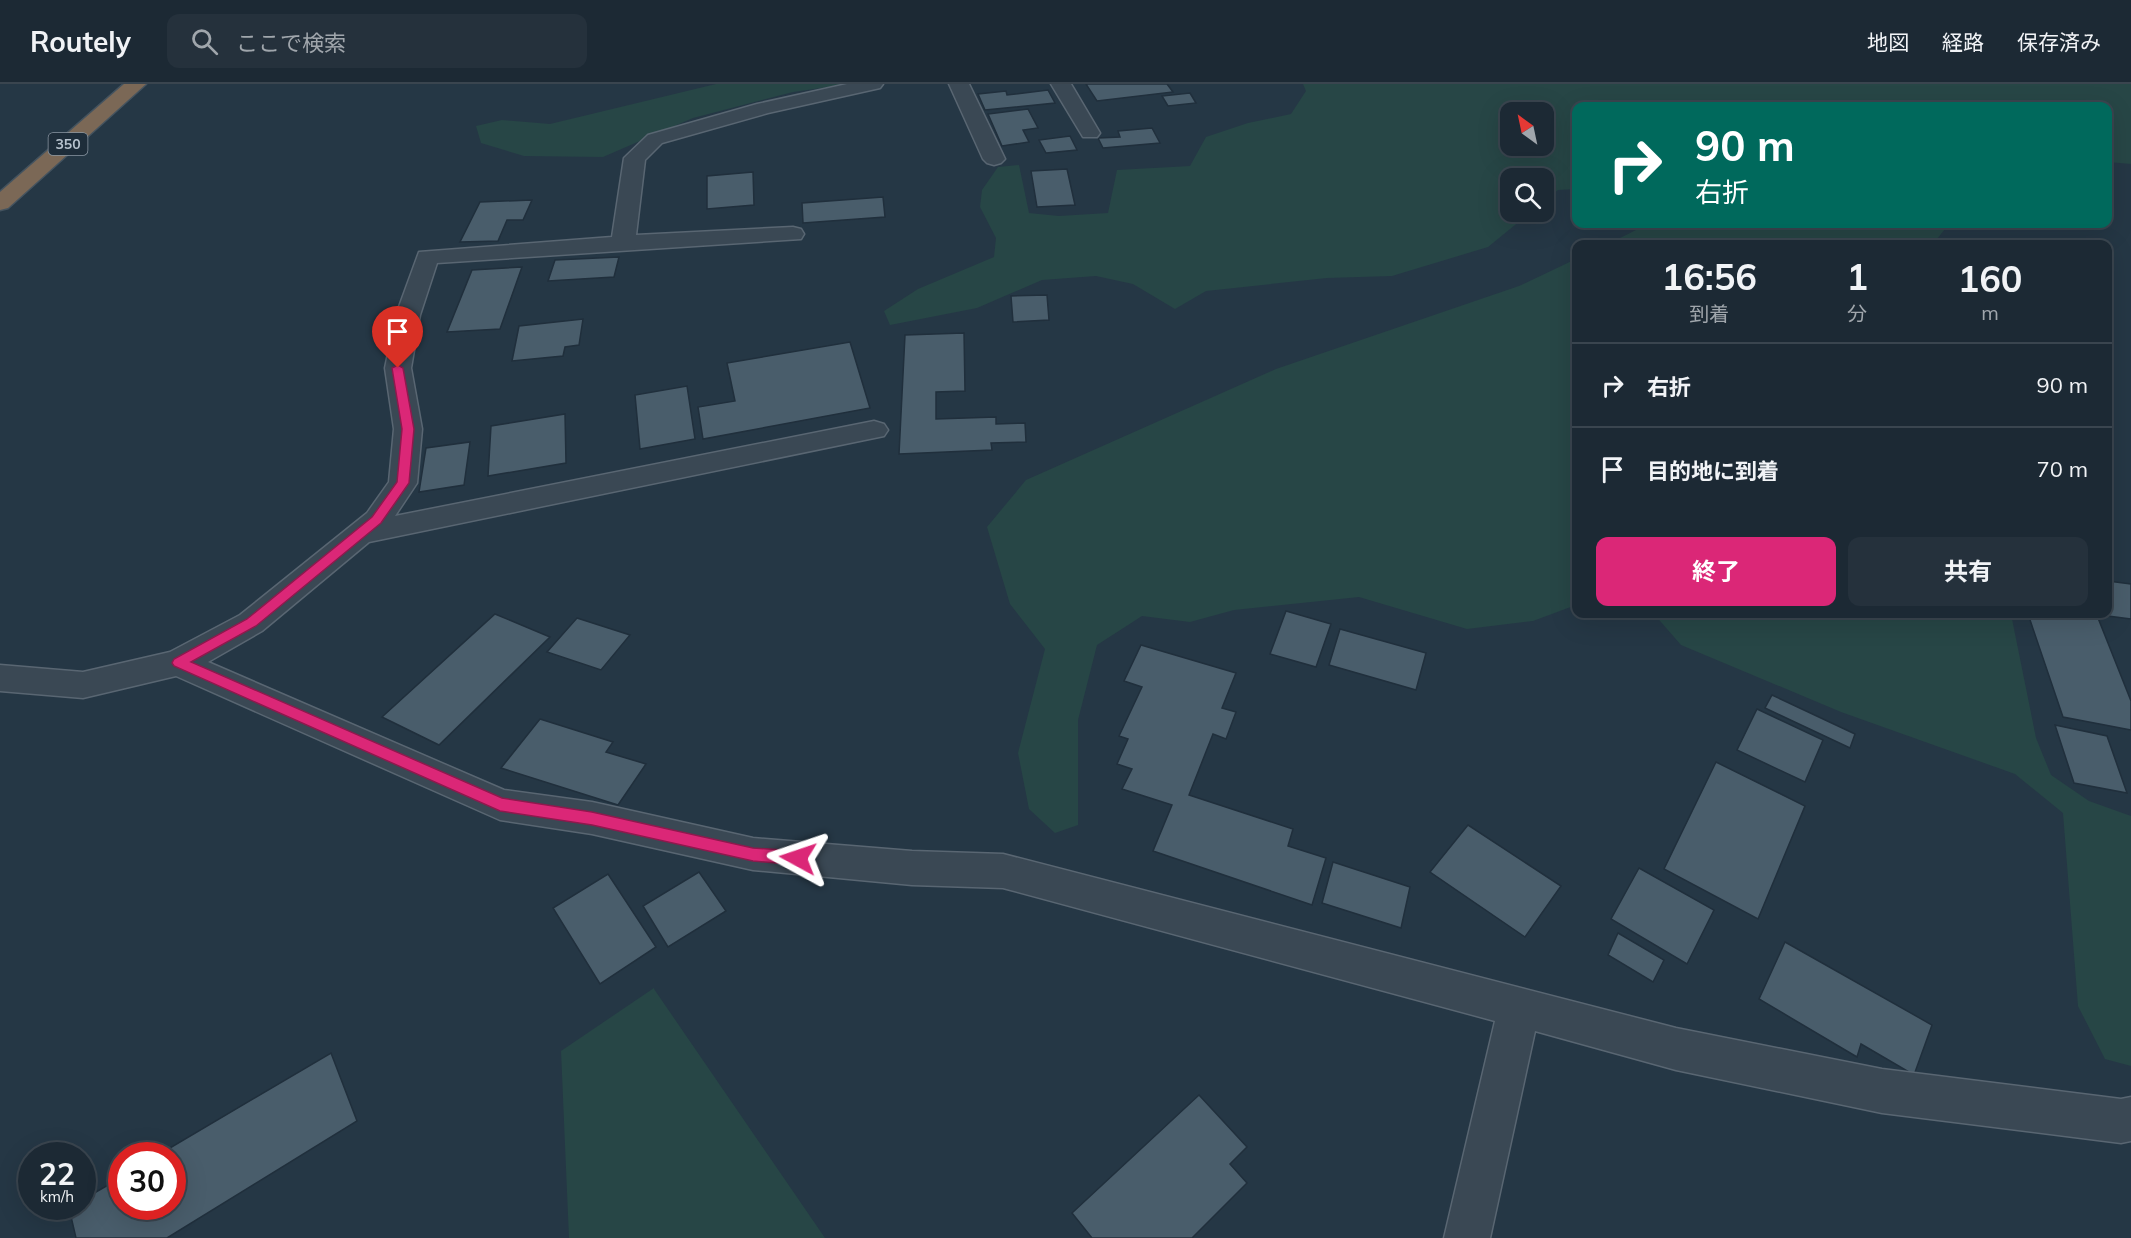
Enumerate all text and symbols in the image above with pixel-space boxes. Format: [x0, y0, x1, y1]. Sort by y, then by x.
search box [167, 14, 587, 68]
text: Routely [30, 24, 131, 59]
icon: search [188, 25, 221, 58]
text: ここで検索 [236, 29, 346, 57]
text: 地図 [1867, 29, 1909, 55]
text: 経路 [1942, 29, 1984, 55]
text: 保存済み [2017, 29, 2101, 55]
north arrow [1500, 102, 1554, 156]
map controls [1500, 102, 1554, 222]
text: 90 m [1695, 119, 1795, 172]
icon: right [1596, 126, 1674, 204]
road number: 350 [48, 133, 88, 155]
button: search [1500, 168, 1554, 222]
text: 右折 [1695, 175, 1749, 209]
text: 16:56 [1662, 254, 1757, 299]
text: 1 [1846, 254, 1868, 299]
text: 160 [1958, 256, 2022, 301]
text: m [1981, 300, 1999, 325]
text: 到着 [1689, 301, 1729, 326]
text: 分 [1847, 301, 1867, 326]
pin [372, 306, 423, 368]
icon: arrive [381, 315, 414, 348]
icon: right [1596, 369, 1629, 402]
text: 90 m [2037, 371, 2088, 399]
text: 右折 [1647, 373, 1691, 401]
icon: arrive [1596, 453, 1629, 486]
text: 70 m [2037, 455, 2088, 483]
text: 目的地に到着 [1647, 457, 1779, 485]
button: 終了 [1596, 537, 1836, 606]
button: 共有 [1848, 537, 2088, 606]
position arrow [766, 826, 830, 890]
speed limit sign: 30 [108, 1142, 186, 1220]
text: 22 [39, 1155, 75, 1193]
text: km/h [40, 1187, 74, 1206]

